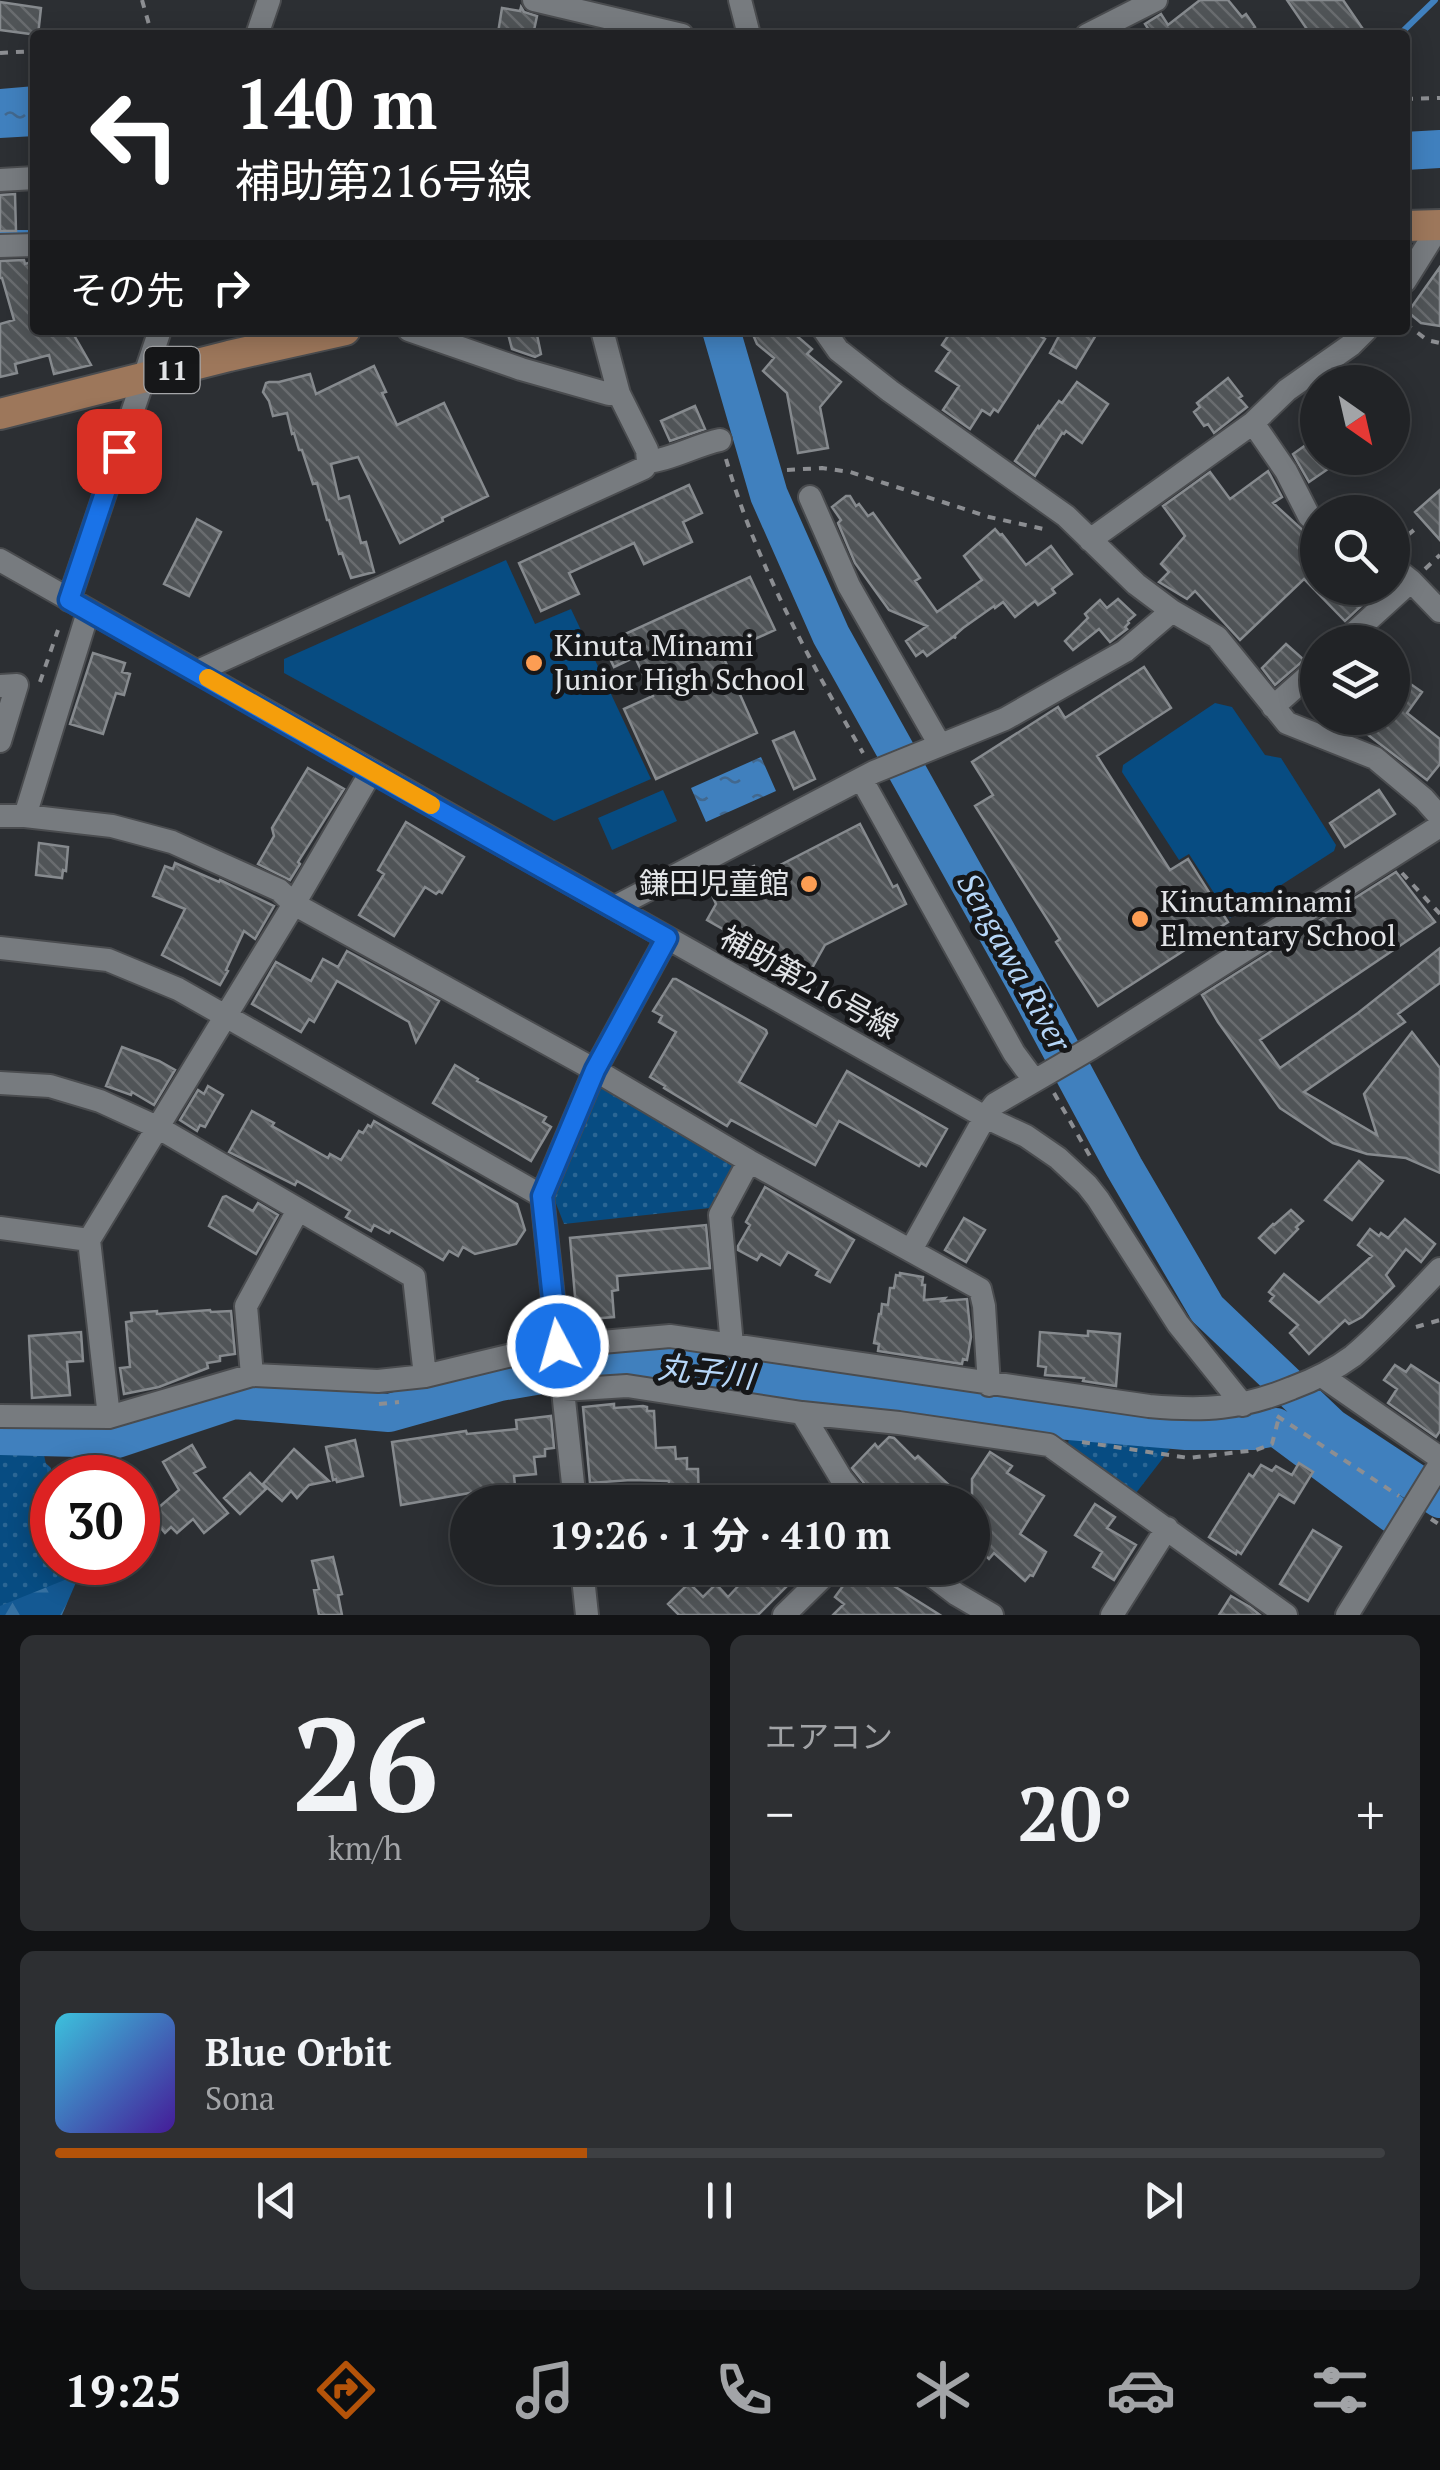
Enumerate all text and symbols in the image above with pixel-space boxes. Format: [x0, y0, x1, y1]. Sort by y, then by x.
text: 140 m [235, 56, 437, 149]
icon: left [70, 70, 200, 200]
text: 補助第216号線 [235, 150, 532, 210]
icon: right [204, 260, 259, 315]
text: その先 [70, 265, 184, 315]
road number: 11 [144, 347, 200, 393]
north arrow [1300, 365, 1410, 475]
map controls [1300, 365, 1410, 735]
pin [77, 409, 162, 494]
icon: arrive [92, 424, 147, 479]
button: search [1300, 495, 1410, 605]
place label: Kinuta Minami Junior High School [554, 625, 805, 699]
button: layers [1300, 625, 1410, 735]
marker: Kinuta Minami Junior High School [523, 652, 545, 674]
place label: 鎌田児童館 [639, 863, 789, 903]
water label: Sengawa River [948, 865, 1082, 1060]
marker: 鎌田児童館 [798, 873, 820, 895]
place label: Kinutaminami Elmentary School [1160, 881, 1396, 955]
marker: Kinutaminami Elmentary School [1129, 908, 1151, 930]
street label: 補助第216号線 [713, 917, 906, 1048]
position arrow [506, 1294, 610, 1398]
water label: 丸子川 [656, 1345, 759, 1397]
speed limit sign: 30 [30, 1455, 160, 1585]
text: 19:26 · 1 分 · 410 m [549, 1510, 891, 1560]
text: 26 [292, 1676, 438, 1848]
text: エアコン [765, 1715, 893, 1757]
text: 20° [1017, 1763, 1133, 1862]
text: − [765, 1777, 794, 1850]
text: + [1356, 1777, 1385, 1850]
text: km/h [328, 1827, 402, 1869]
text: Blue Orbit [205, 2027, 392, 2077]
text: Sona [205, 2077, 275, 2119]
icon: previous [249, 2173, 304, 2228]
icon: pause [692, 2173, 747, 2228]
icon: next [1136, 2173, 1191, 2228]
icon: directions [311, 2355, 381, 2425]
icon: music [510, 2355, 580, 2425]
icon: phone [709, 2355, 779, 2425]
icon: climate [908, 2355, 978, 2425]
icon: car [1106, 2355, 1176, 2425]
icon: filters [1305, 2355, 1375, 2425]
text: 19:25 [64, 2360, 182, 2420]

